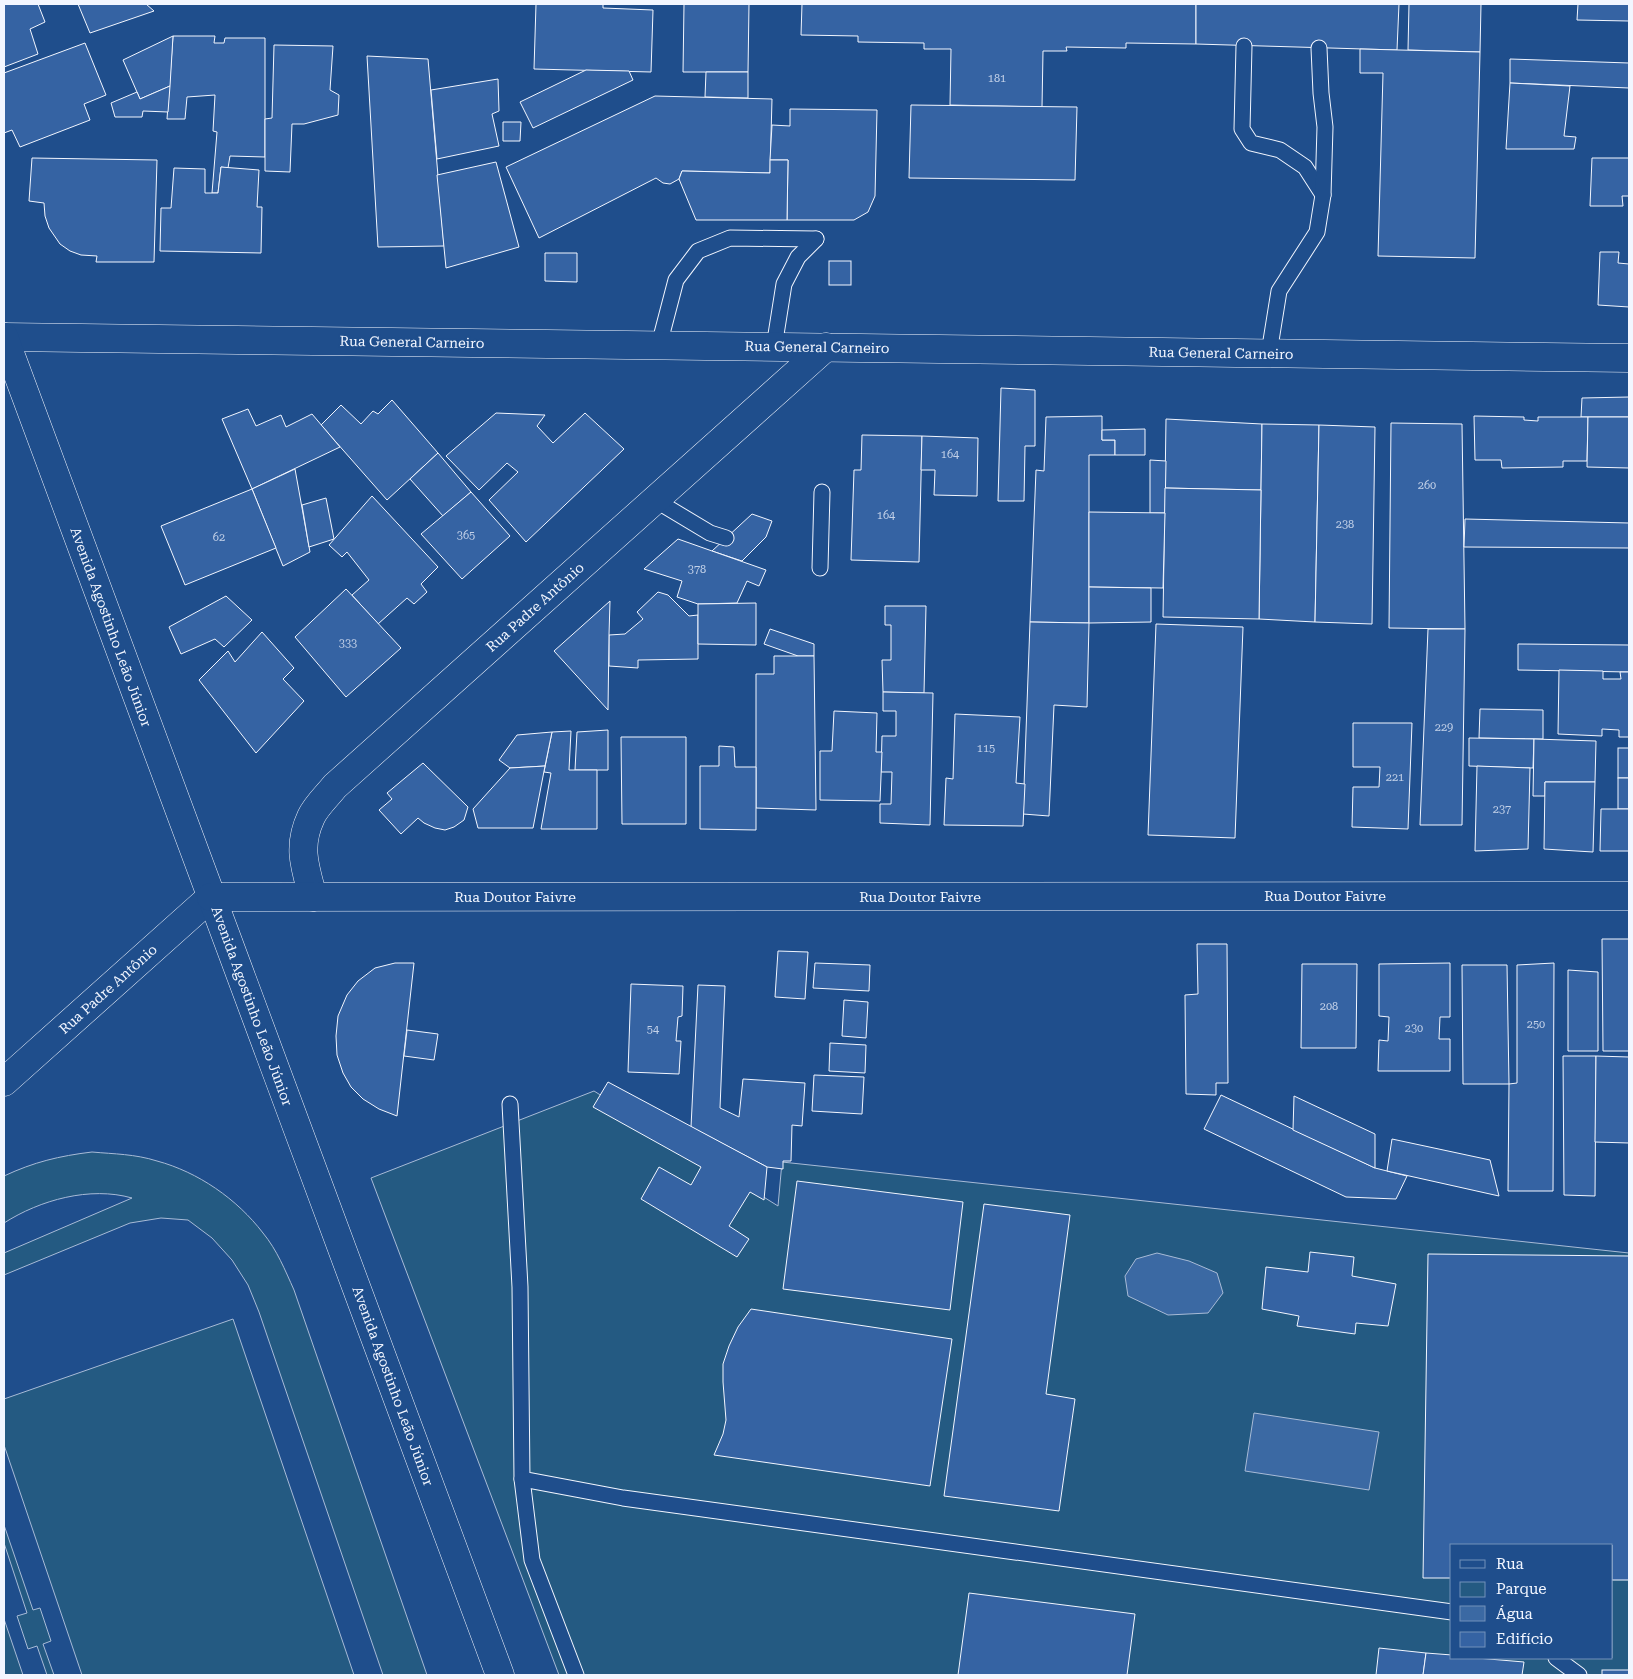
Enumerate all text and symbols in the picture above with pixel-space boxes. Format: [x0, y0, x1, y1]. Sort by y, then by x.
house number: 181 [988, 72, 1006, 85]
street label: Rua General Carneiro [340, 333, 484, 351]
street label: Rua General Carneiro [745, 338, 889, 356]
street label: Rua General Carneiro [1149, 344, 1293, 362]
house number: 164 [941, 448, 960, 461]
house number: 260 [1418, 479, 1436, 492]
house number: 164 [877, 509, 896, 522]
house number: 238 [1336, 518, 1354, 531]
street label: Avenida Agostinho Leão Júnior [67, 525, 155, 729]
house number: 365 [457, 529, 475, 542]
house number: 62 [213, 531, 225, 544]
street label: Rua Padre Antônio [483, 559, 587, 655]
house number: 378 [688, 563, 706, 576]
house number: 333 [339, 637, 357, 650]
house number: 229 [1435, 721, 1453, 734]
house number: 115 [977, 742, 995, 755]
house number: 221 [1386, 771, 1404, 784]
house number: 237 [1493, 803, 1511, 816]
street label: Rua Doutor Faivre [1264, 888, 1386, 904]
street label: Rua Doutor Faivre [454, 889, 576, 905]
street label: Rua Doutor Faivre [859, 889, 981, 905]
street label: Avenida Agostinho Leão Júnior [208, 904, 296, 1108]
street label: Rua Padre Antônio [56, 941, 160, 1037]
house number: 208 [1320, 1000, 1338, 1013]
house number: 250 [1527, 1018, 1545, 1031]
house number: 230 [1405, 1022, 1423, 1035]
house number: 54 [647, 1023, 660, 1036]
street label: Avenida Agostinho Leão Júnior [349, 1284, 437, 1488]
legend [1450, 1544, 1613, 1659]
text: Rua [1496, 1555, 1524, 1573]
text: Parque [1496, 1580, 1547, 1598]
text: Água [1496, 1605, 1533, 1623]
text: Edifício [1496, 1630, 1553, 1648]

